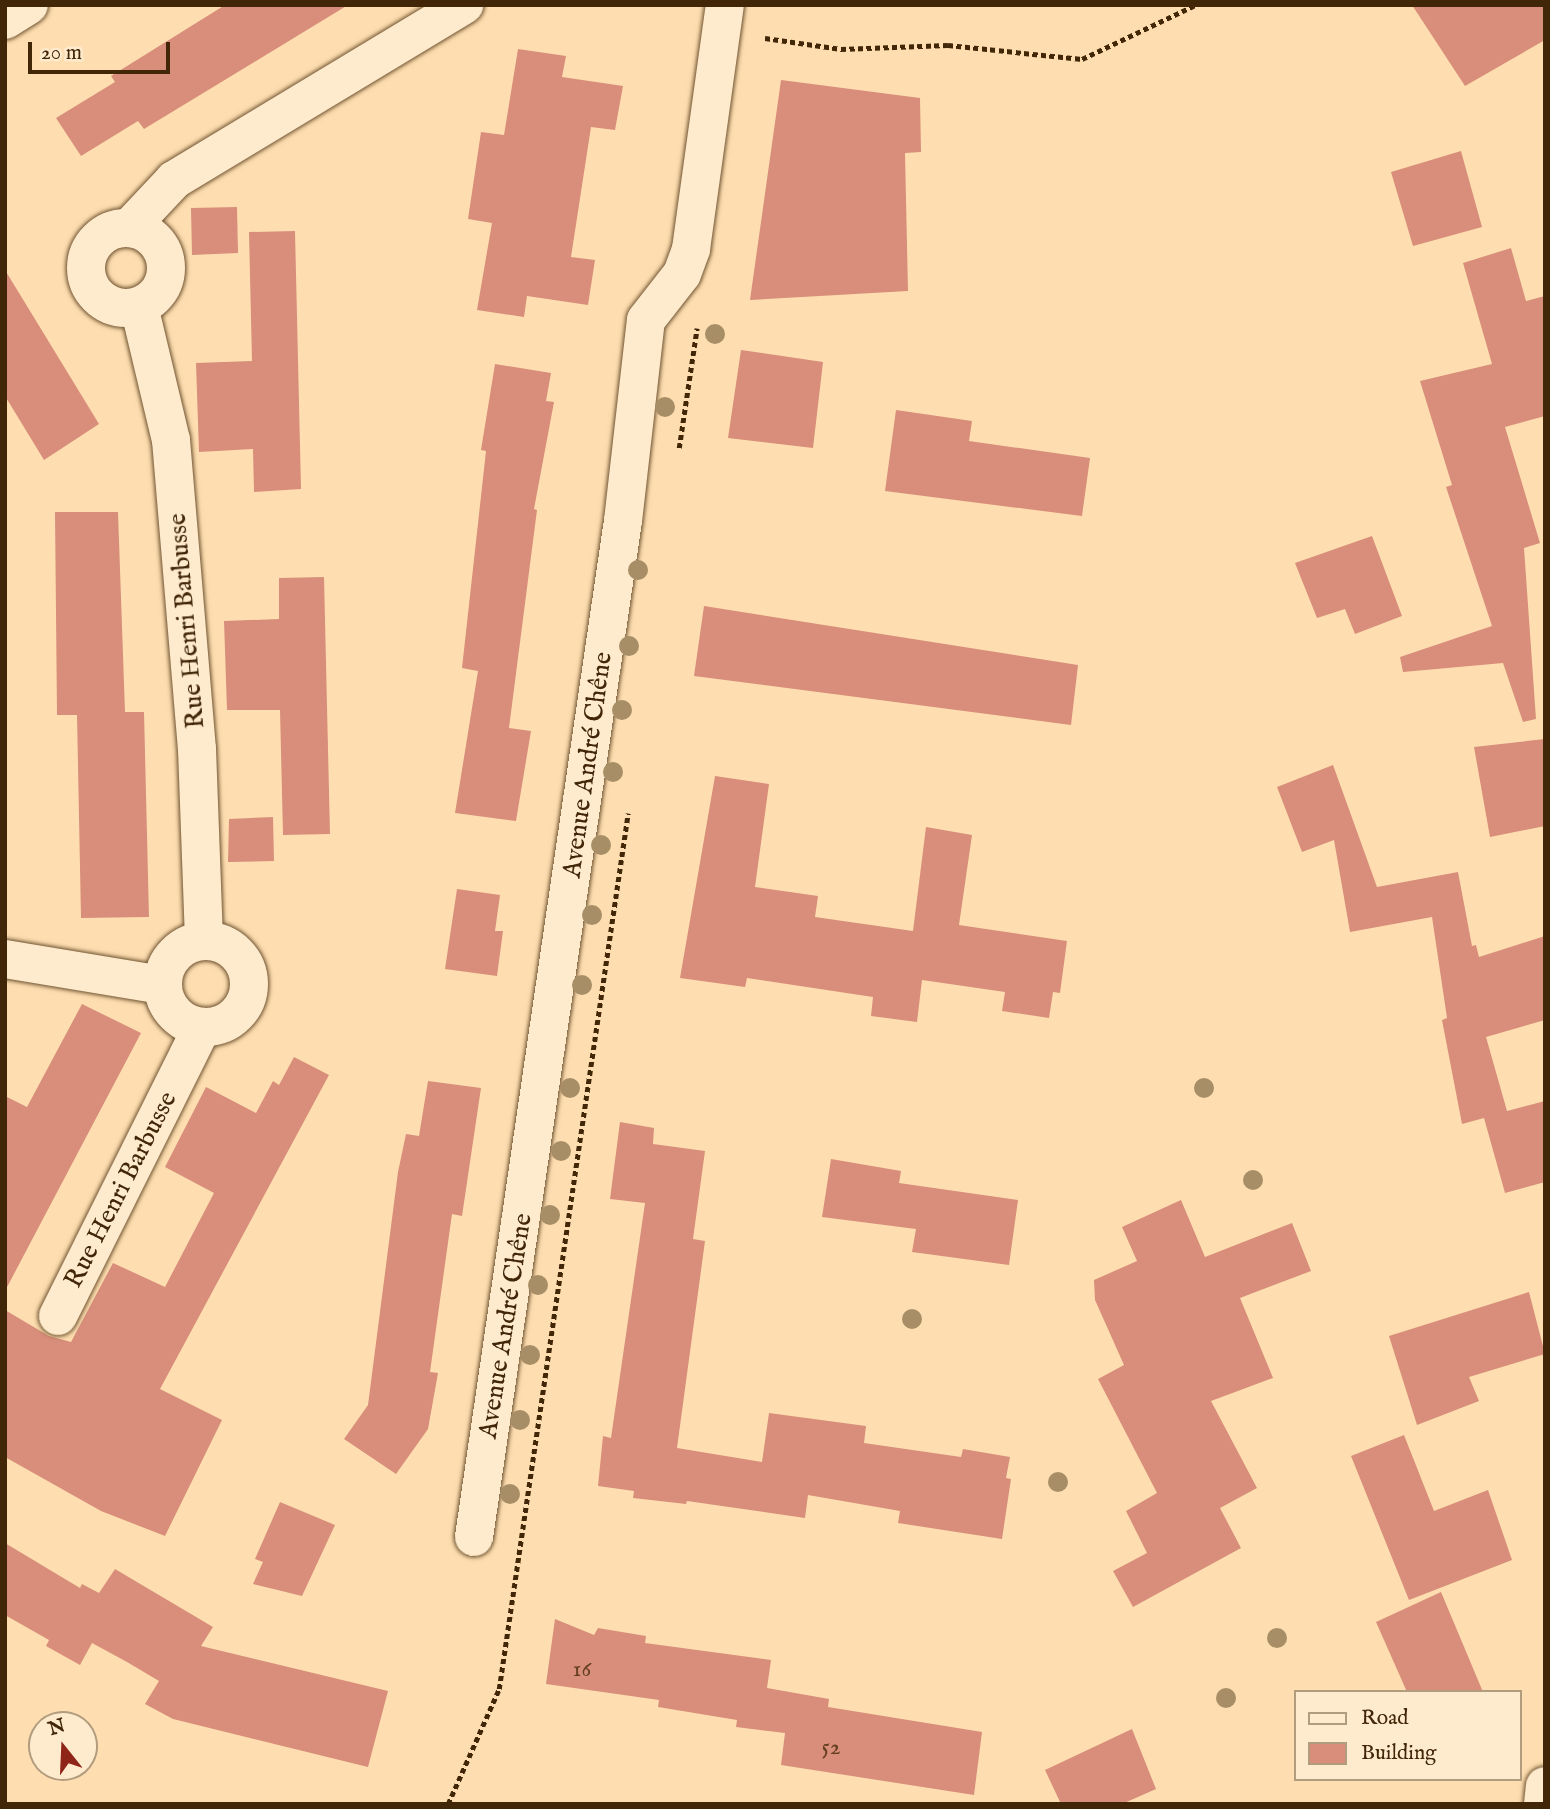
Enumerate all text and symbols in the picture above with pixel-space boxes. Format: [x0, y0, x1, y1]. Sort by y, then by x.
scale bar [32, 28, 173, 72]
text: 20 m [41, 40, 82, 67]
street label: Rue Henri Barbusse [162, 512, 212, 730]
street label: Avenue André Chêne [557, 650, 619, 880]
street label: Rue Henri Barbusse [58, 1087, 184, 1293]
street label: Avenue André Chêne [473, 1211, 539, 1441]
house number: 16 [573, 1656, 591, 1684]
legend [1294, 1690, 1522, 1781]
text: Road [1361, 1705, 1408, 1732]
north arrow [28, 1711, 98, 1781]
text: N [46, 1714, 69, 1742]
house number: 52 [821, 1734, 841, 1762]
text: Building [1361, 1740, 1436, 1767]

